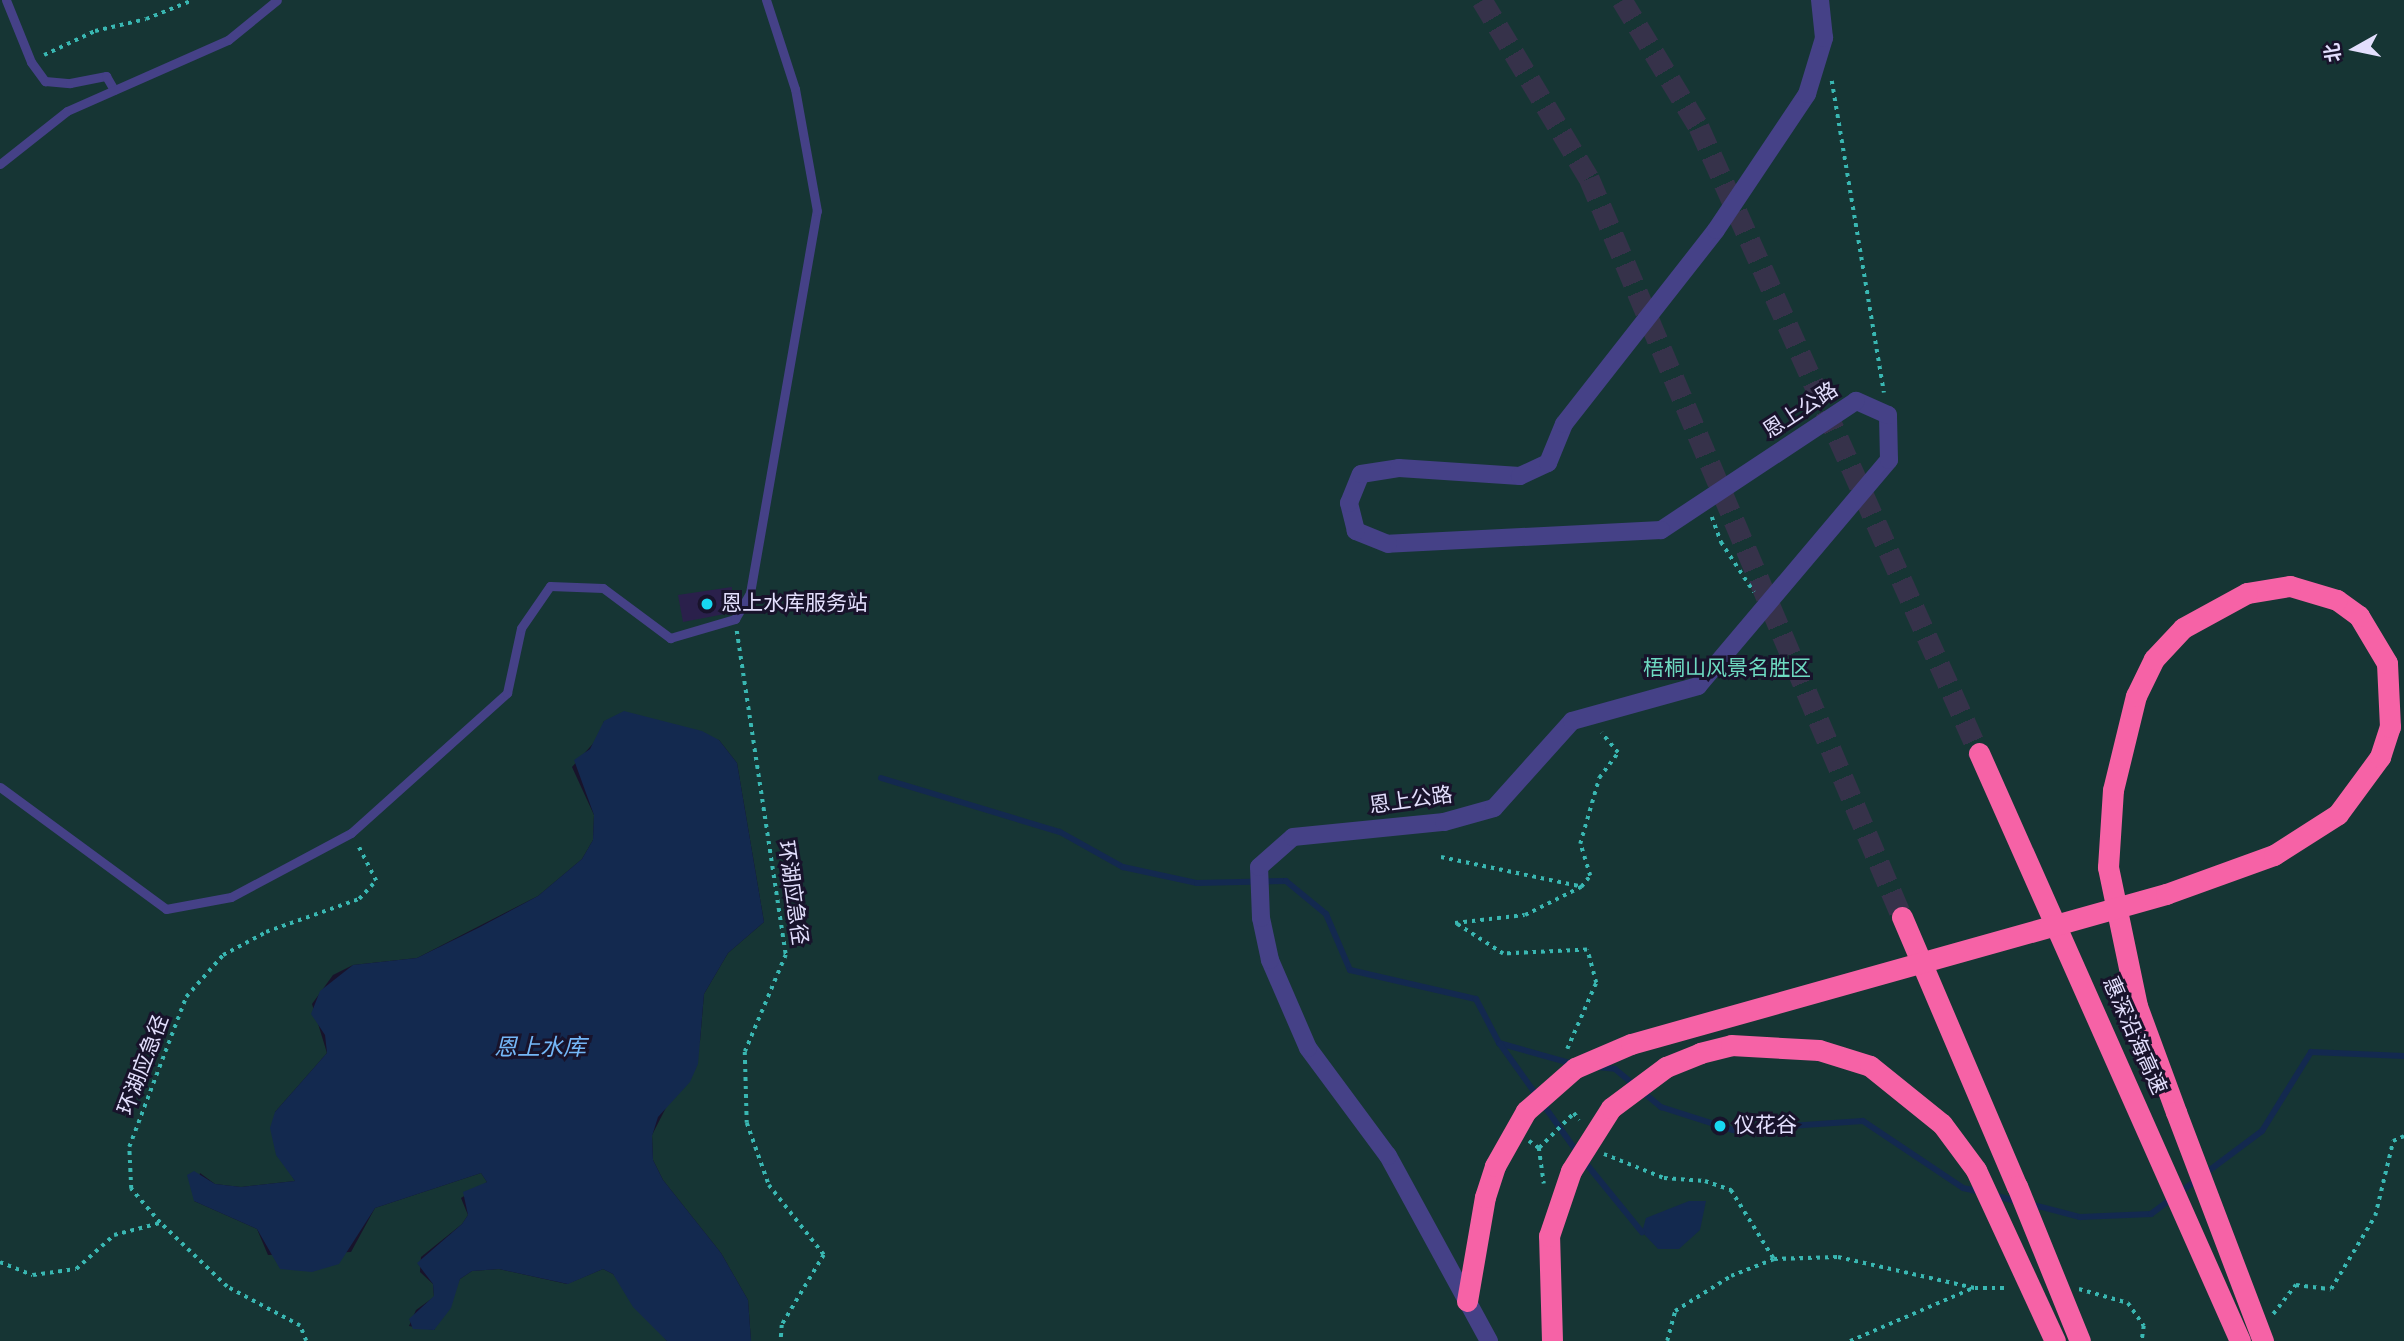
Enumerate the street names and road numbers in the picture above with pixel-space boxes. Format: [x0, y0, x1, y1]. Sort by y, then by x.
street label: 恩上公路 [1759, 378, 1843, 444]
street label: 恩上公路 [1368, 783, 1454, 819]
street label: 环湖应急径 [772, 839, 812, 947]
street label: 惠深沿海高速 [2097, 973, 2171, 1099]
street label: 环湖应急径 [113, 1011, 175, 1119]

